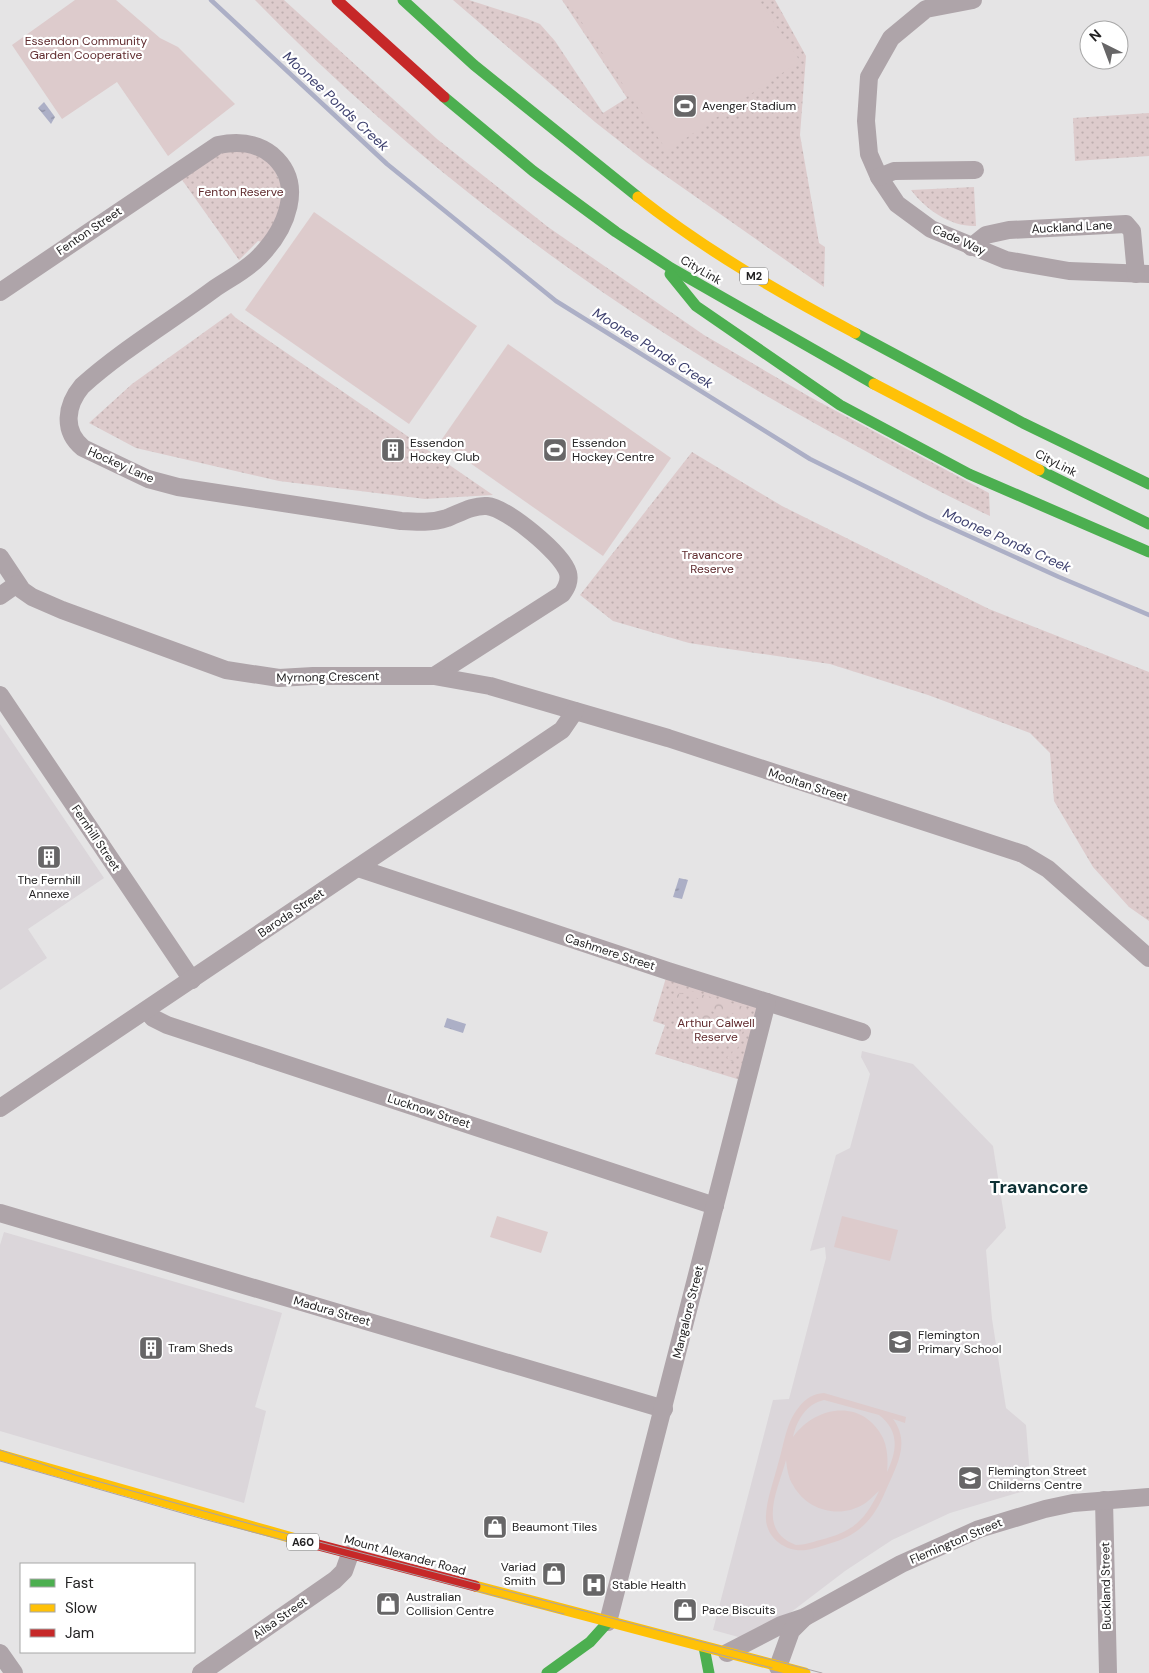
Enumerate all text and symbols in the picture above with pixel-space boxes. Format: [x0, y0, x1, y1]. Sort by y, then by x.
north arrow [1079, 20, 1129, 70]
text: N [1085, 25, 1105, 45]
park label: Essendon Community Garden Cooperative [25, 33, 148, 63]
water label: Moonee Ponds Creek [279, 47, 393, 155]
sports icon: Avenger Stadium [672, 93, 698, 119]
place label: Avenger Stadium [702, 98, 796, 114]
park label: Fenton Reserve [198, 184, 284, 200]
street label: Fenton Street [53, 203, 125, 259]
street label: Auckland Lane [1031, 217, 1113, 237]
street label: Cade Way [930, 221, 988, 259]
street label: CityLink [678, 252, 724, 288]
road number: M2 [740, 268, 768, 284]
water label: Moonee Ponds Creek [589, 304, 717, 393]
place label: Essendon Hockey Club [410, 435, 480, 465]
place label: Essendon Hockey Centre [572, 435, 654, 465]
building icon: Essendon Hockey Club [380, 437, 406, 463]
sports icon: Essendon Hockey Centre [542, 437, 568, 463]
street label: Hockey Lane [85, 443, 157, 487]
street label: CityLink [1032, 446, 1080, 480]
water label: Moonee Ponds Creek [940, 504, 1075, 577]
park label: Travancore Reserve [681, 547, 743, 577]
street label: Myrnong Crescent [276, 668, 380, 686]
street label: Mooltan Street [766, 765, 850, 805]
street label: Fernhill Street [68, 802, 124, 874]
building icon: The Fernhill Annexe [36, 844, 62, 870]
place label: The Fernhill Annexe [17, 872, 81, 902]
street label: Baroda Street [255, 885, 327, 941]
street label: Cashmere Street [563, 930, 657, 974]
park label: Arthur Calwell Reserve [677, 1015, 755, 1045]
street label: Lucknow Street [386, 1090, 473, 1132]
district label: Travancore [990, 1175, 1089, 1199]
street label: Mangalore Street [669, 1264, 707, 1360]
street label: Madura Street [292, 1292, 373, 1330]
place label: Flemington Primary School [918, 1327, 1001, 1357]
school or university icon: Flemington Primary School [887, 1329, 913, 1355]
building icon: Tram Sheds [138, 1335, 164, 1361]
place label: Tram Sheds [168, 1340, 233, 1356]
place label: Flemington Street Childerns Centre [988, 1463, 1087, 1493]
school or university icon: Flemington Street Childerns Centre [957, 1465, 983, 1491]
shop icon: Beaumont Tiles [482, 1514, 508, 1540]
street label: Flemington Street [907, 1514, 1005, 1568]
place label: Beaumont Tiles [512, 1519, 597, 1535]
street label: Mount Alexander Road [342, 1531, 468, 1579]
road number: A60 [287, 1534, 319, 1550]
street label: Buckland Street [1097, 1542, 1115, 1630]
place label: Variad Smith [501, 1559, 536, 1589]
shop icon: Variad Smith [541, 1561, 567, 1587]
legend [20, 1563, 195, 1653]
hospital icon: Stable Health [581, 1572, 607, 1598]
text: Fast [65, 1573, 94, 1593]
place label: Stable Health [612, 1577, 686, 1593]
place label: Australian Collision Centre [406, 1589, 494, 1619]
shop icon: Australian Collision Centre [375, 1591, 401, 1617]
street label: Ailsa Street [249, 1593, 311, 1643]
shop icon: Pace Biscuits [672, 1597, 698, 1623]
text: Slow [65, 1598, 98, 1618]
place label: Pace Biscuits [702, 1602, 776, 1618]
text: Jam [65, 1623, 94, 1643]

